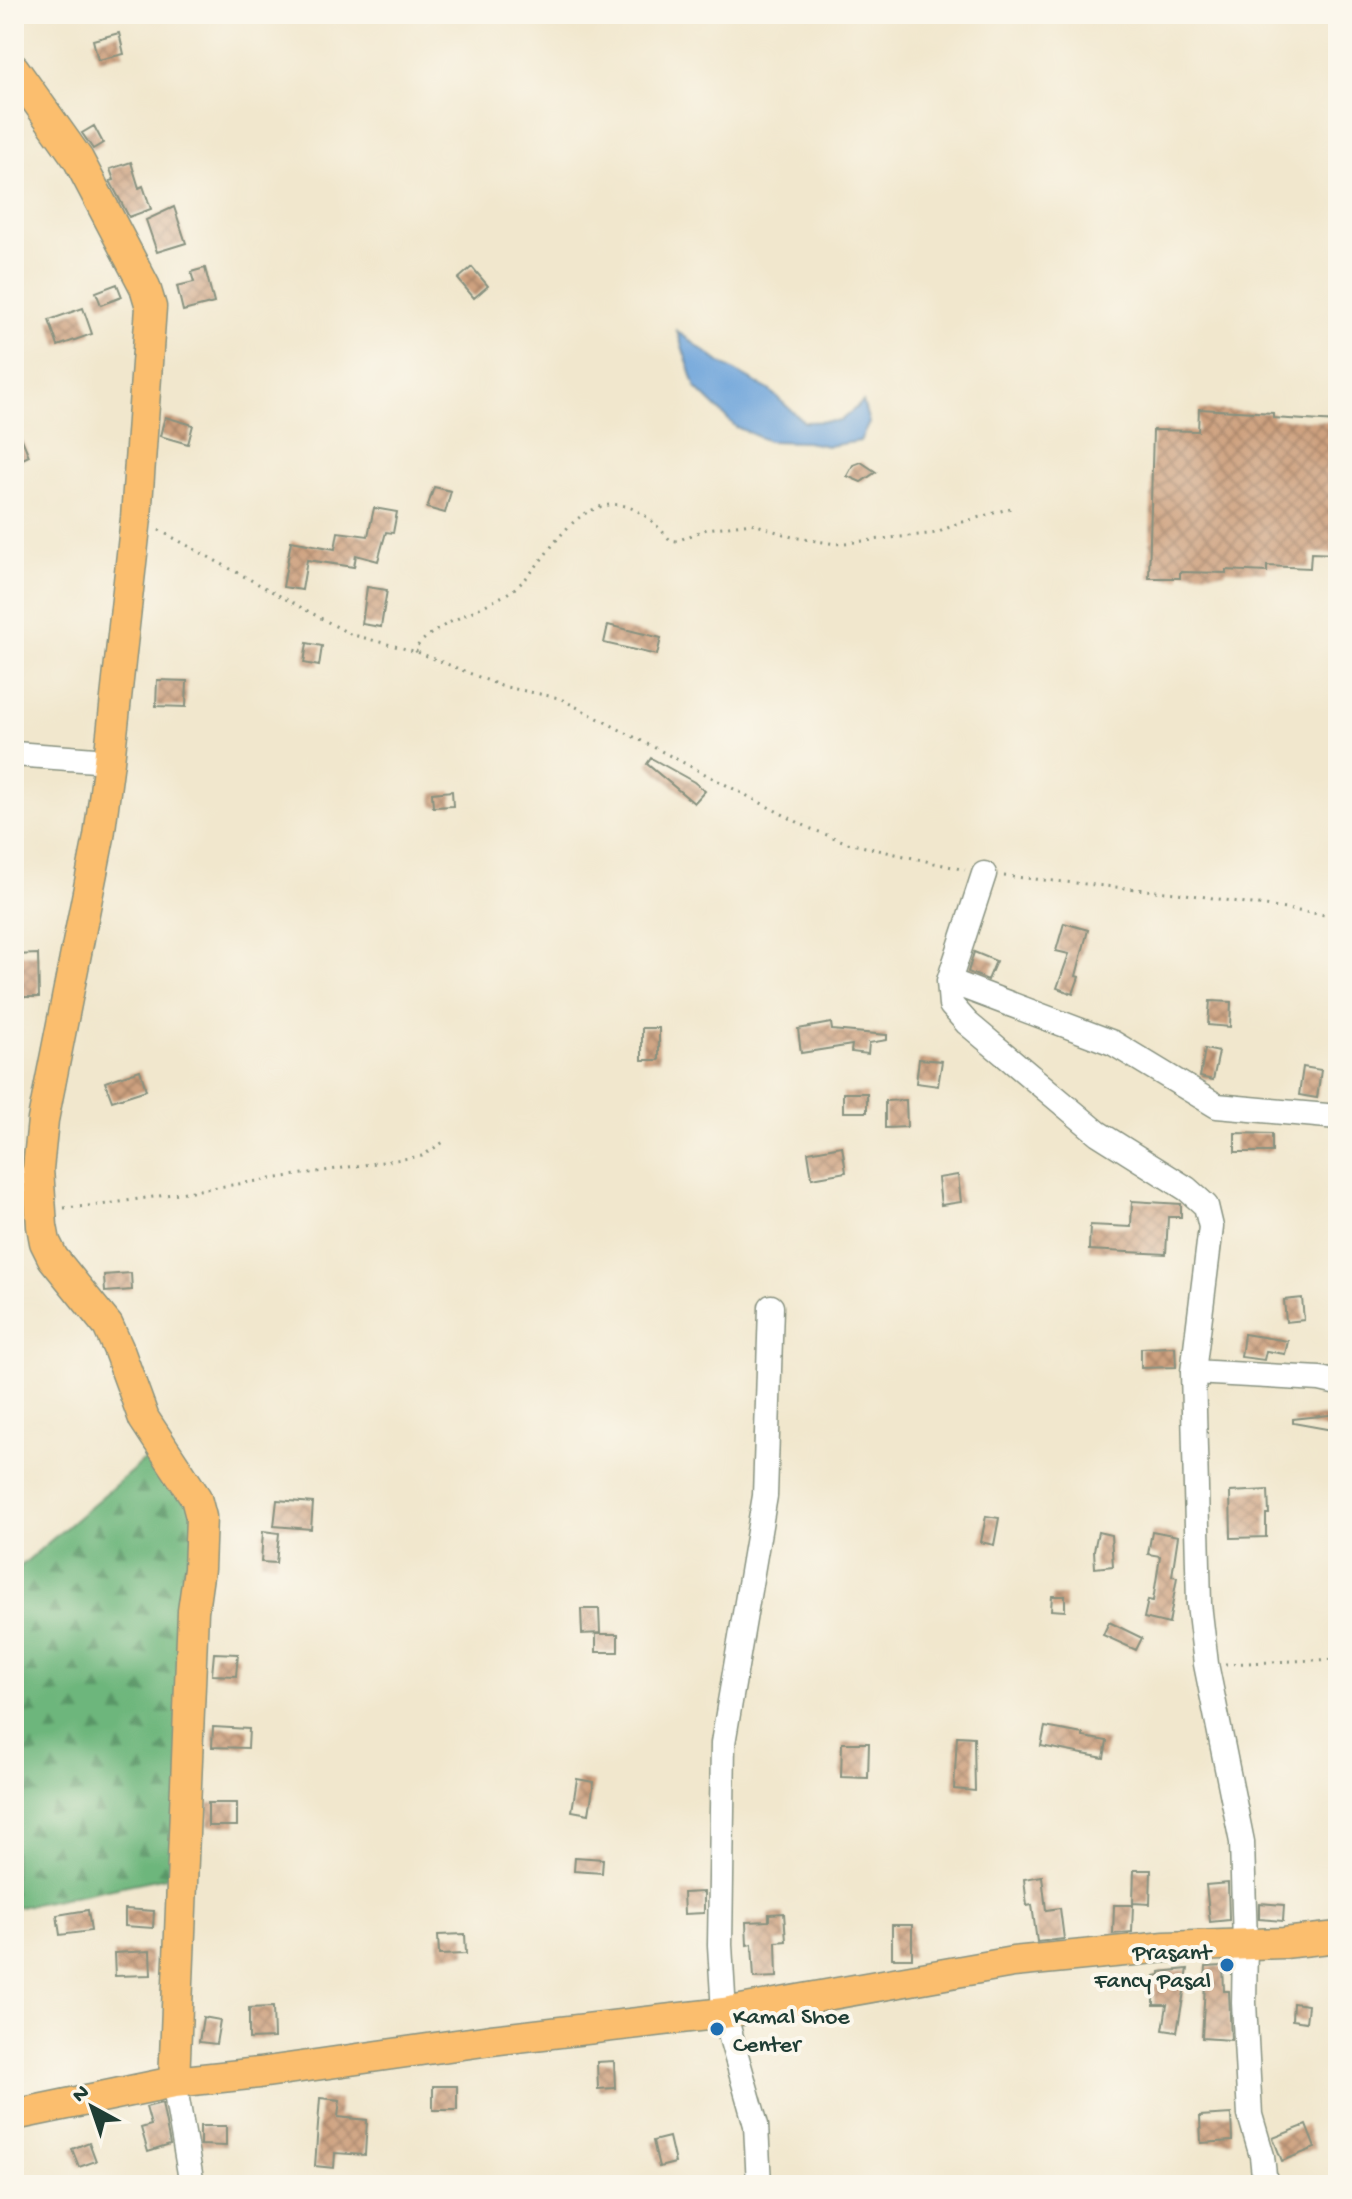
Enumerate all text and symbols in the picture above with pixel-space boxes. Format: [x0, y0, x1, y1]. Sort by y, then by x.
place label: Prasant Fancy Pasal [1093, 1940, 1213, 1997]
marker: Prasant Fancy Pasal [1218, 1956, 1236, 1974]
place label: Kamal Shoe Center [733, 2004, 850, 2061]
marker: Kamal Shoe Center [708, 2020, 726, 2038]
north arrow [52, 2067, 132, 2147]
text: N [68, 2080, 96, 2109]

